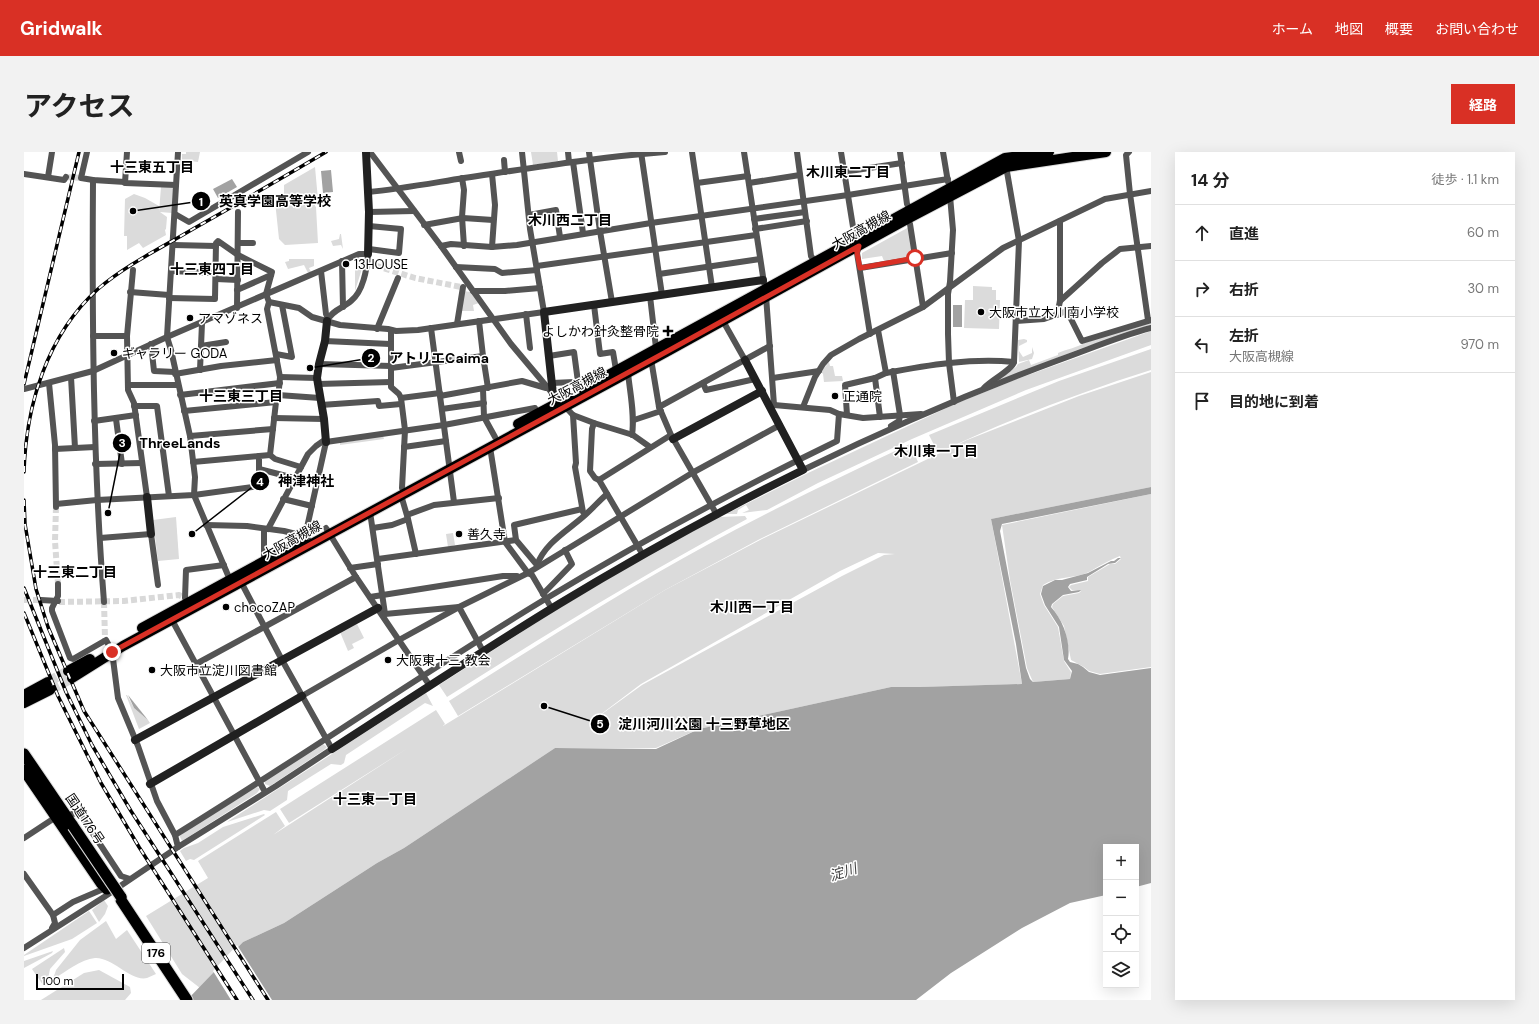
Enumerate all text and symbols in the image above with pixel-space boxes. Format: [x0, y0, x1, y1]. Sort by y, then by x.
text: Gridwalk [20, 16, 102, 41]
text: ホーム [1271, 20, 1313, 38]
text: 地図 [1335, 20, 1363, 38]
text: 概要 [1385, 20, 1413, 38]
text: お問い合わせ [1435, 20, 1519, 38]
button: 経路 [1451, 84, 1515, 124]
text: アクセス [24, 88, 135, 125]
district label: 十三東五丁目 [110, 158, 194, 176]
district label: 木川東二丁目 [806, 163, 890, 181]
text: 14 分 [1191, 169, 1229, 191]
text: 徒歩 · 1.1 km [1432, 171, 1499, 188]
callout: 英真学園高等学校 [191, 188, 339, 214]
text: 英真学園高等学校 [219, 192, 331, 210]
text: 1 [199, 194, 203, 210]
street label: 大阪高槻線 [828, 207, 894, 253]
district label: 木川西二丁目 [528, 211, 612, 229]
icon: ahead [1191, 222, 1213, 244]
text: 直進 [1229, 224, 1259, 244]
text: 60 m [1467, 224, 1499, 241]
route start [906, 249, 924, 267]
place label: 13HOUSE [354, 256, 408, 273]
marker: 13HOUSE [341, 259, 351, 269]
district label: 十三東四丁目 [170, 260, 254, 278]
icon: right [1191, 278, 1213, 300]
text: 右折 [1229, 280, 1259, 300]
text: 30 m [1467, 280, 1499, 297]
place label: 大阪市立木川南小学校 [989, 304, 1119, 321]
marker: 大阪市立木川南小学校 [976, 307, 986, 317]
place label: アマゾネス [198, 310, 263, 327]
marker: アマゾネス [185, 313, 195, 323]
place label: よしかわ針灸整骨院 [542, 323, 659, 340]
marker: よしかわ針灸整骨院 [662, 325, 674, 337]
text: 左折 [1229, 326, 1259, 346]
icon: left [1191, 334, 1213, 356]
text: 970 m [1460, 336, 1499, 353]
place label: ギャラリー GODA [122, 345, 228, 362]
callout: アトリエCaima [361, 345, 497, 371]
marker: ギャラリー GODA [109, 348, 119, 358]
text: 大阪高槻線 [1229, 348, 1294, 365]
text: アトリエCaima [389, 349, 489, 367]
text: 2 [368, 350, 375, 366]
street label: 大阪高槻線 [544, 363, 610, 409]
district label: 十三東三丁目 [199, 387, 283, 405]
place label: 正通院 [843, 388, 882, 405]
icon: arrive [1191, 390, 1213, 412]
marker: 正通院 [830, 391, 840, 401]
text: 目的地に到着 [1229, 392, 1319, 412]
callout: ThreeLands [112, 430, 229, 456]
text: ThreeLands [140, 434, 220, 452]
text: 3 [118, 435, 126, 451]
district label: 木川東一丁目 [894, 442, 978, 460]
callout: 神津神社 [250, 468, 342, 494]
text: 神津神社 [278, 472, 334, 490]
text: 4 [256, 474, 264, 490]
street label: 大阪高槻線 [259, 517, 325, 563]
place label: 善久寺 [467, 526, 506, 543]
marker: 善久寺 [454, 529, 464, 539]
district label: 十三東二丁目 [33, 563, 117, 581]
district label: 木川西一丁目 [710, 598, 794, 616]
place label: chocoZAP [234, 599, 295, 616]
marker: chocoZAP [221, 602, 231, 612]
route end [103, 643, 121, 661]
place label: 大阪東十三 教会 [396, 652, 490, 669]
marker: 大阪東十三 教会 [383, 655, 393, 665]
place label: 大阪市立淀川図書館 [160, 662, 277, 679]
marker: 大阪市立淀川図書館 [147, 665, 157, 675]
callout: 淀川河川公園 十三野草地区 [590, 711, 797, 737]
text: 淀川河川公園 十三野草地区 [618, 715, 790, 733]
text: 5 [596, 716, 604, 732]
street label: 国道176号 [62, 790, 108, 848]
district label: 十三東一丁目 [333, 790, 417, 808]
map controls [1103, 844, 1139, 988]
button: + [1103, 844, 1139, 880]
water label: 淀川 [827, 858, 861, 885]
button: − [1103, 880, 1139, 916]
button: locate [1103, 916, 1139, 952]
road number: 176 [142, 943, 170, 963]
button: layers [1103, 952, 1139, 988]
scale bar [36, 972, 124, 991]
text: 100 m [42, 974, 73, 988]

